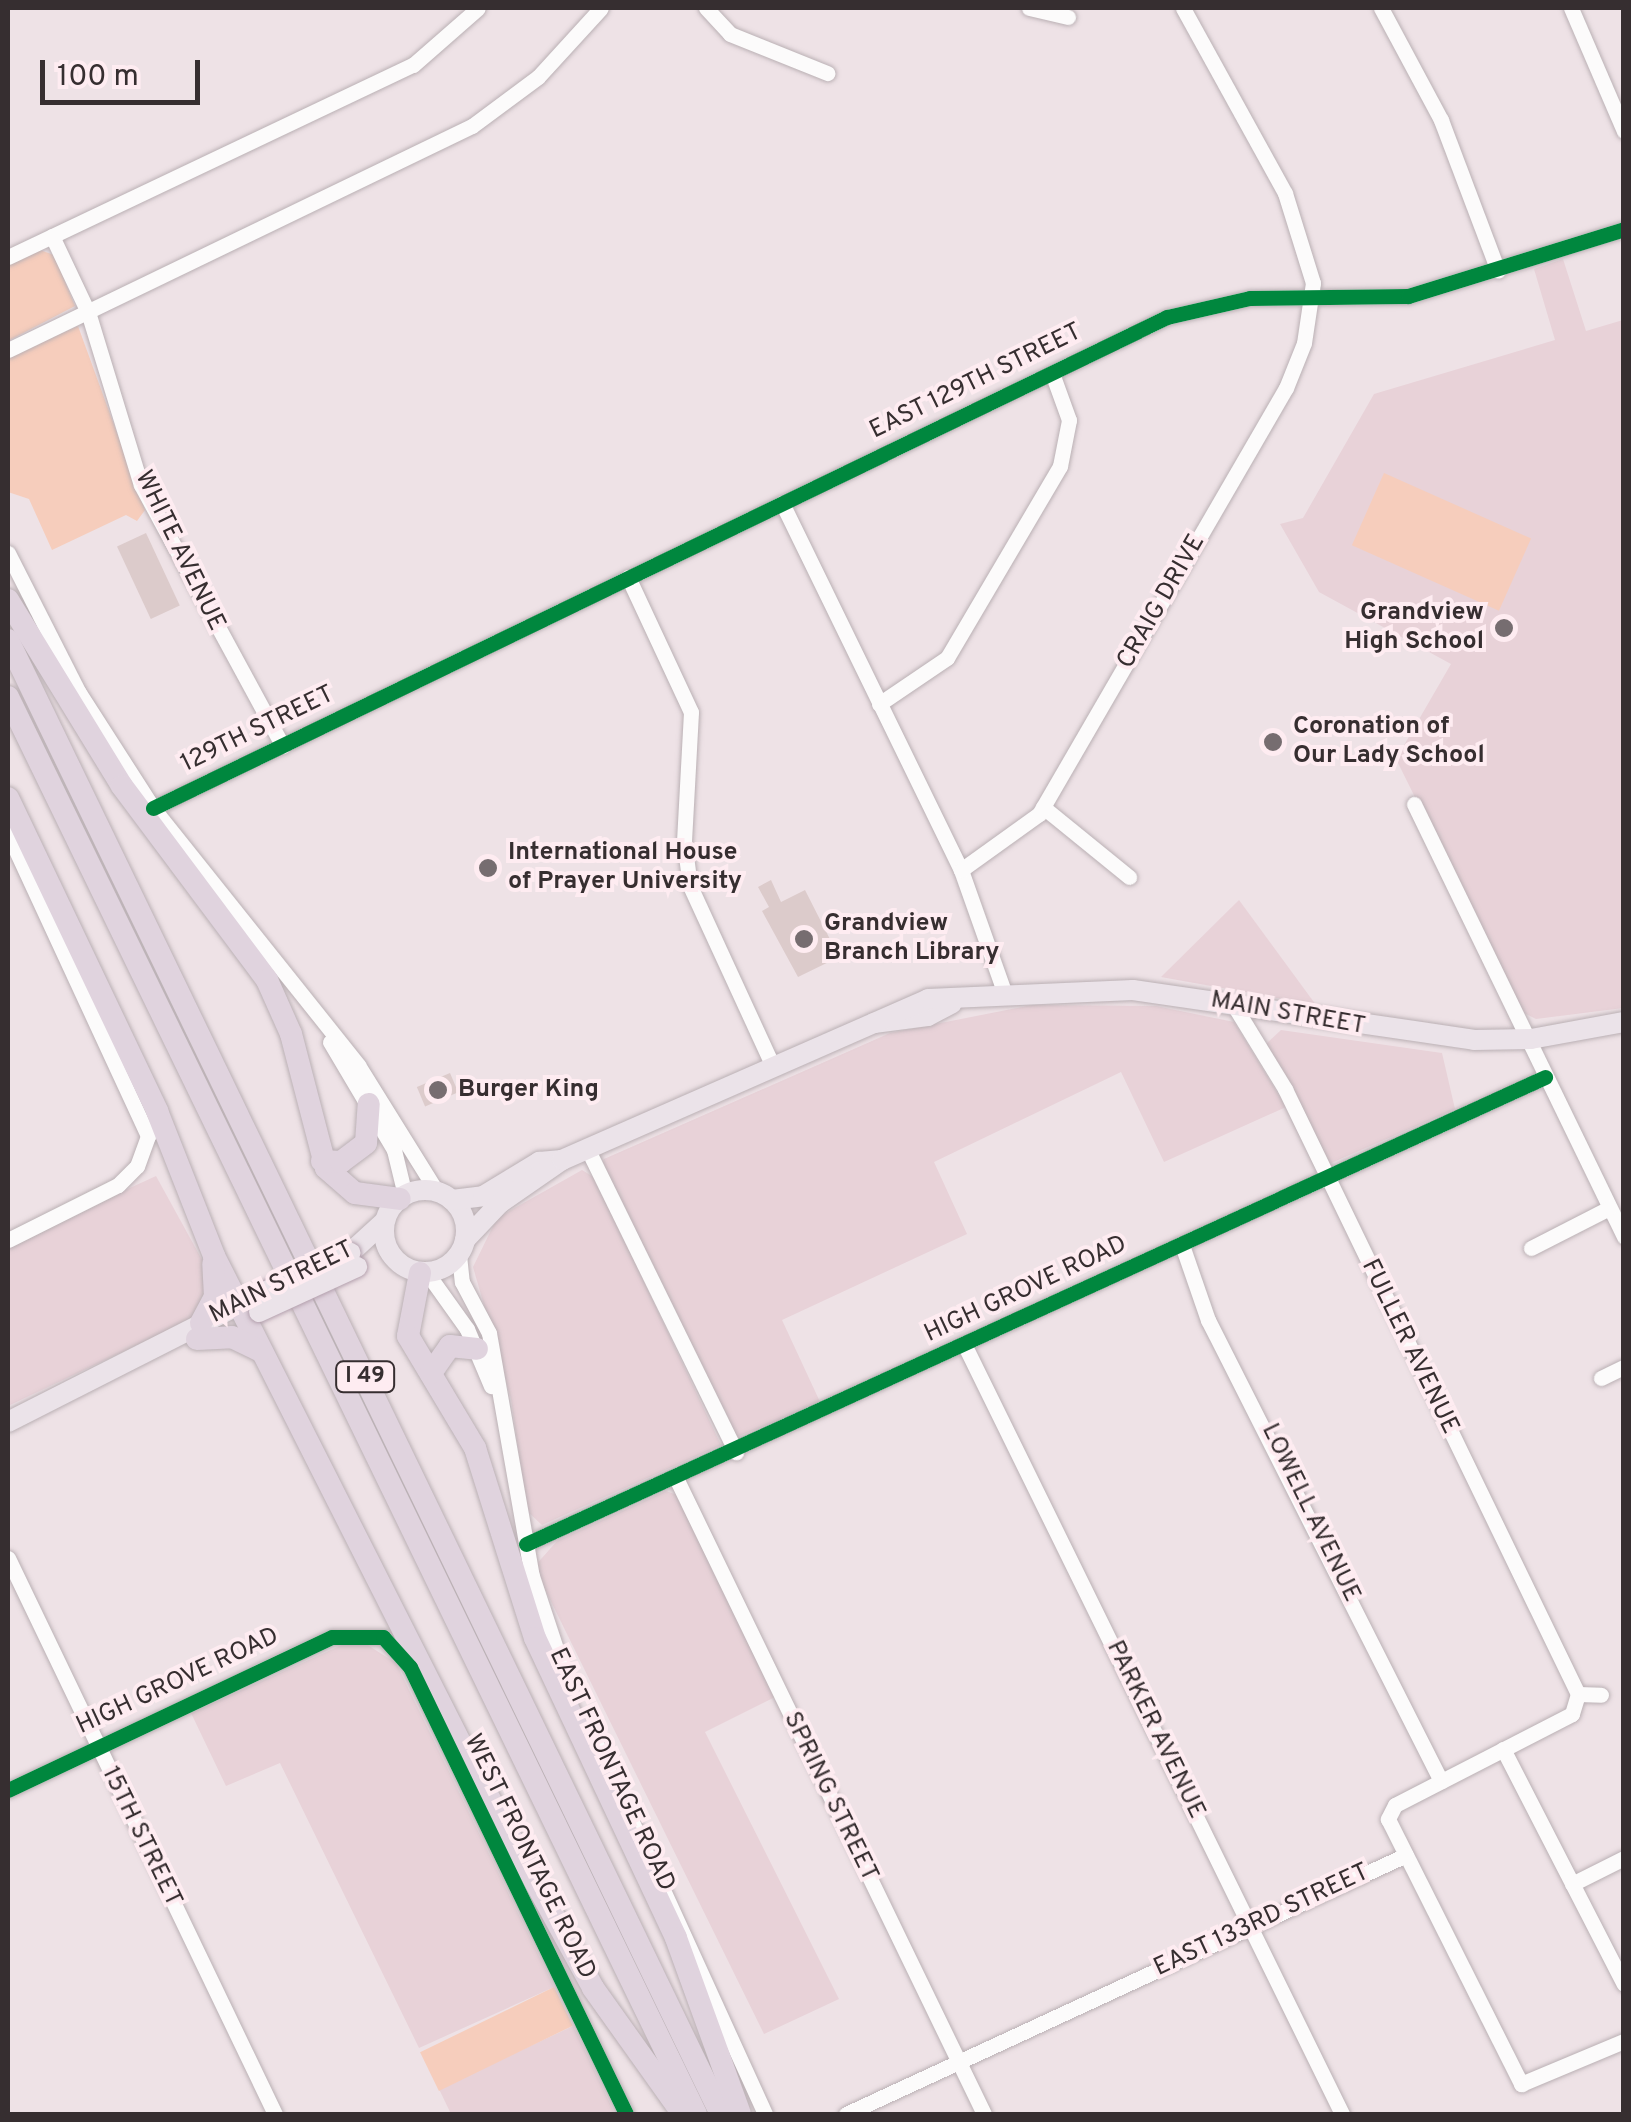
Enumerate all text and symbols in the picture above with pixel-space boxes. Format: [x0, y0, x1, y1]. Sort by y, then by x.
scale bar [45, 40, 205, 102]
text: 100 m [57, 59, 139, 96]
street label: EAST 129TH STREET [865, 317, 1087, 447]
street label: WHITE AVENUE [127, 465, 231, 637]
street label: CRAIG DRIVE [1112, 530, 1212, 674]
place label: Grandview High School [1344, 599, 1484, 658]
marker: Grandview High School [1493, 617, 1515, 639]
street label: 129TH STREET [177, 680, 339, 780]
place label: Coronation of Our Lady School [1293, 713, 1485, 772]
marker: Coronation of Our Lady School [1262, 731, 1284, 753]
place label: International House of Prayer University [508, 839, 742, 898]
marker: International House of Prayer University [477, 857, 499, 879]
place label: Grandview Branch Library [824, 910, 999, 969]
marker: Grandview Branch Library [793, 928, 815, 950]
street label: MAIN STREET [1208, 986, 1368, 1042]
place label: Burger King [458, 1075, 599, 1105]
marker: Burger King [427, 1079, 449, 1101]
street label: HIGH GROVE ROAD [920, 1230, 1132, 1350]
street label: MAIN STREET [205, 1235, 359, 1331]
street label: FULLER AVENUE [1353, 1254, 1465, 1440]
road number: I 49 [335, 1360, 395, 1394]
street label: LOWELL AVENUE [1254, 1418, 1366, 1608]
street label: HIGH GROVE ROAD [72, 1622, 284, 1742]
street label: PARKER AVENUE [1099, 1636, 1211, 1824]
street label: EAST FRONTAGE ROAD [541, 1643, 681, 1897]
street label: SPRING STREET [776, 1707, 884, 1887]
street label: WEST FRONTAGE ROAD [456, 1729, 602, 1985]
street label: 15TH STREET [94, 1762, 188, 1912]
street label: EAST 133RD STREET [1149, 1858, 1375, 1984]

